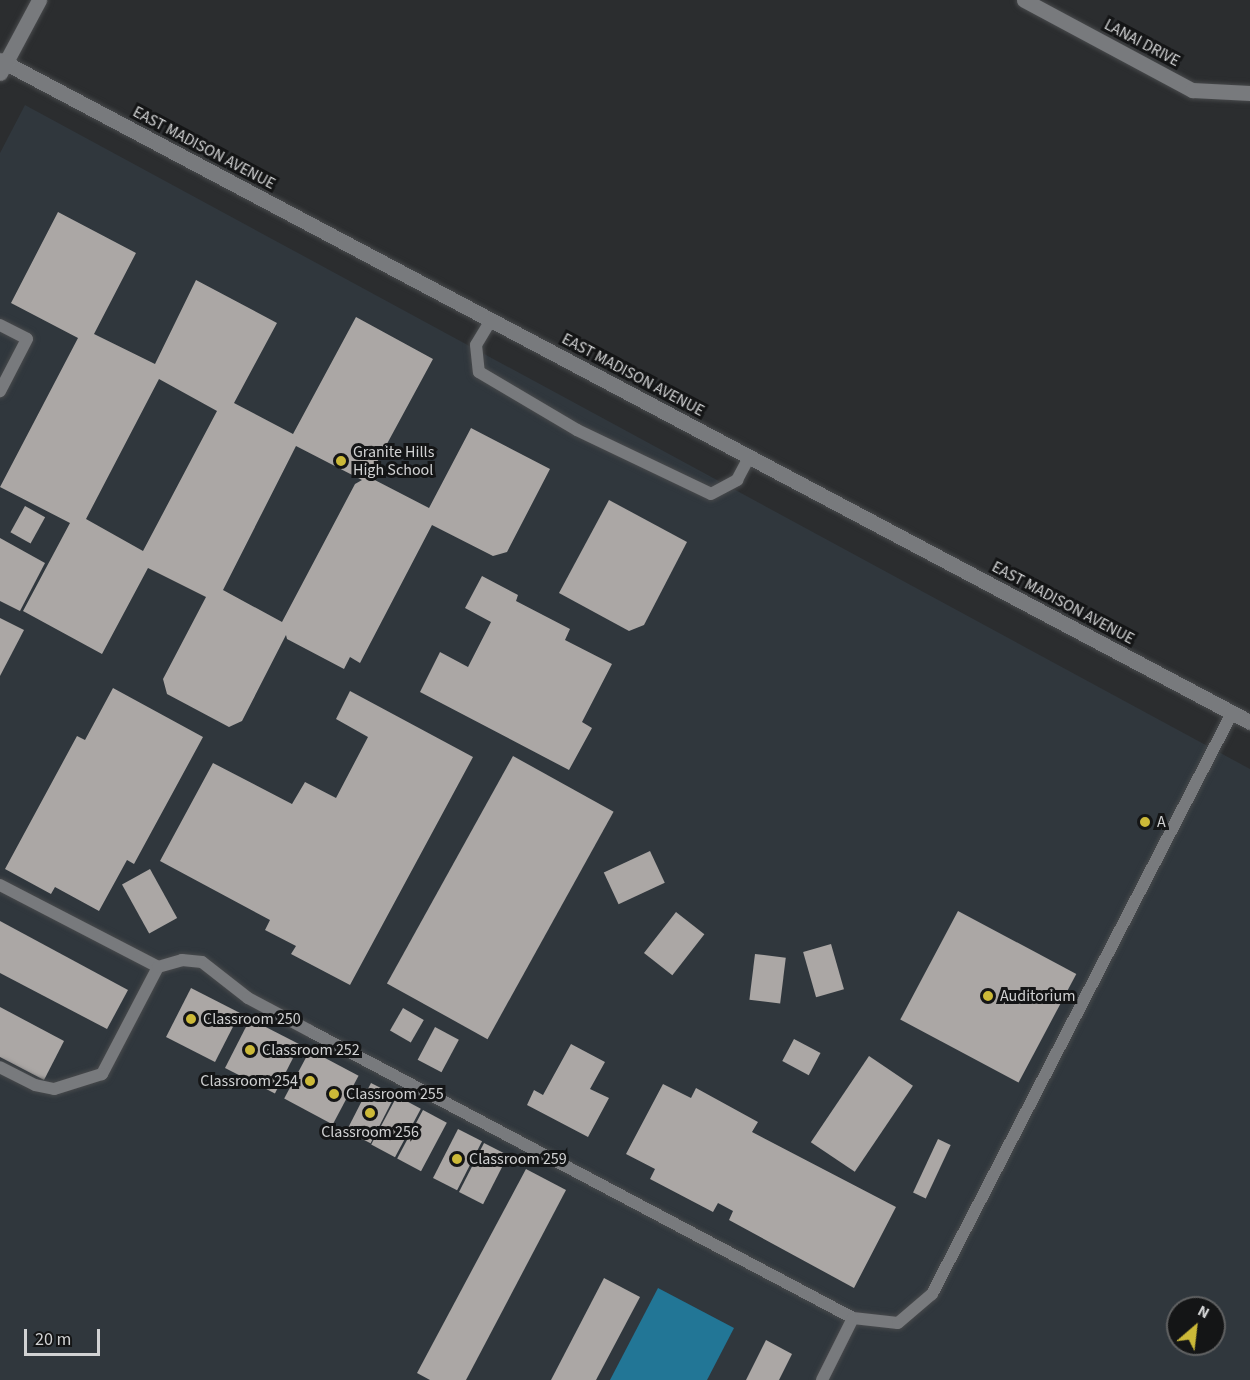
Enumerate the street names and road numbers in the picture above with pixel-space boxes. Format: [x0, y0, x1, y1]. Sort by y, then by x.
street label: LANAI DRIVE [1101, 15, 1183, 71]
street label: EAST MADISON AVENUE [130, 102, 278, 194]
street label: EAST MADISON AVENUE [559, 329, 707, 421]
street label: EAST MADISON AVENUE [989, 557, 1137, 649]

